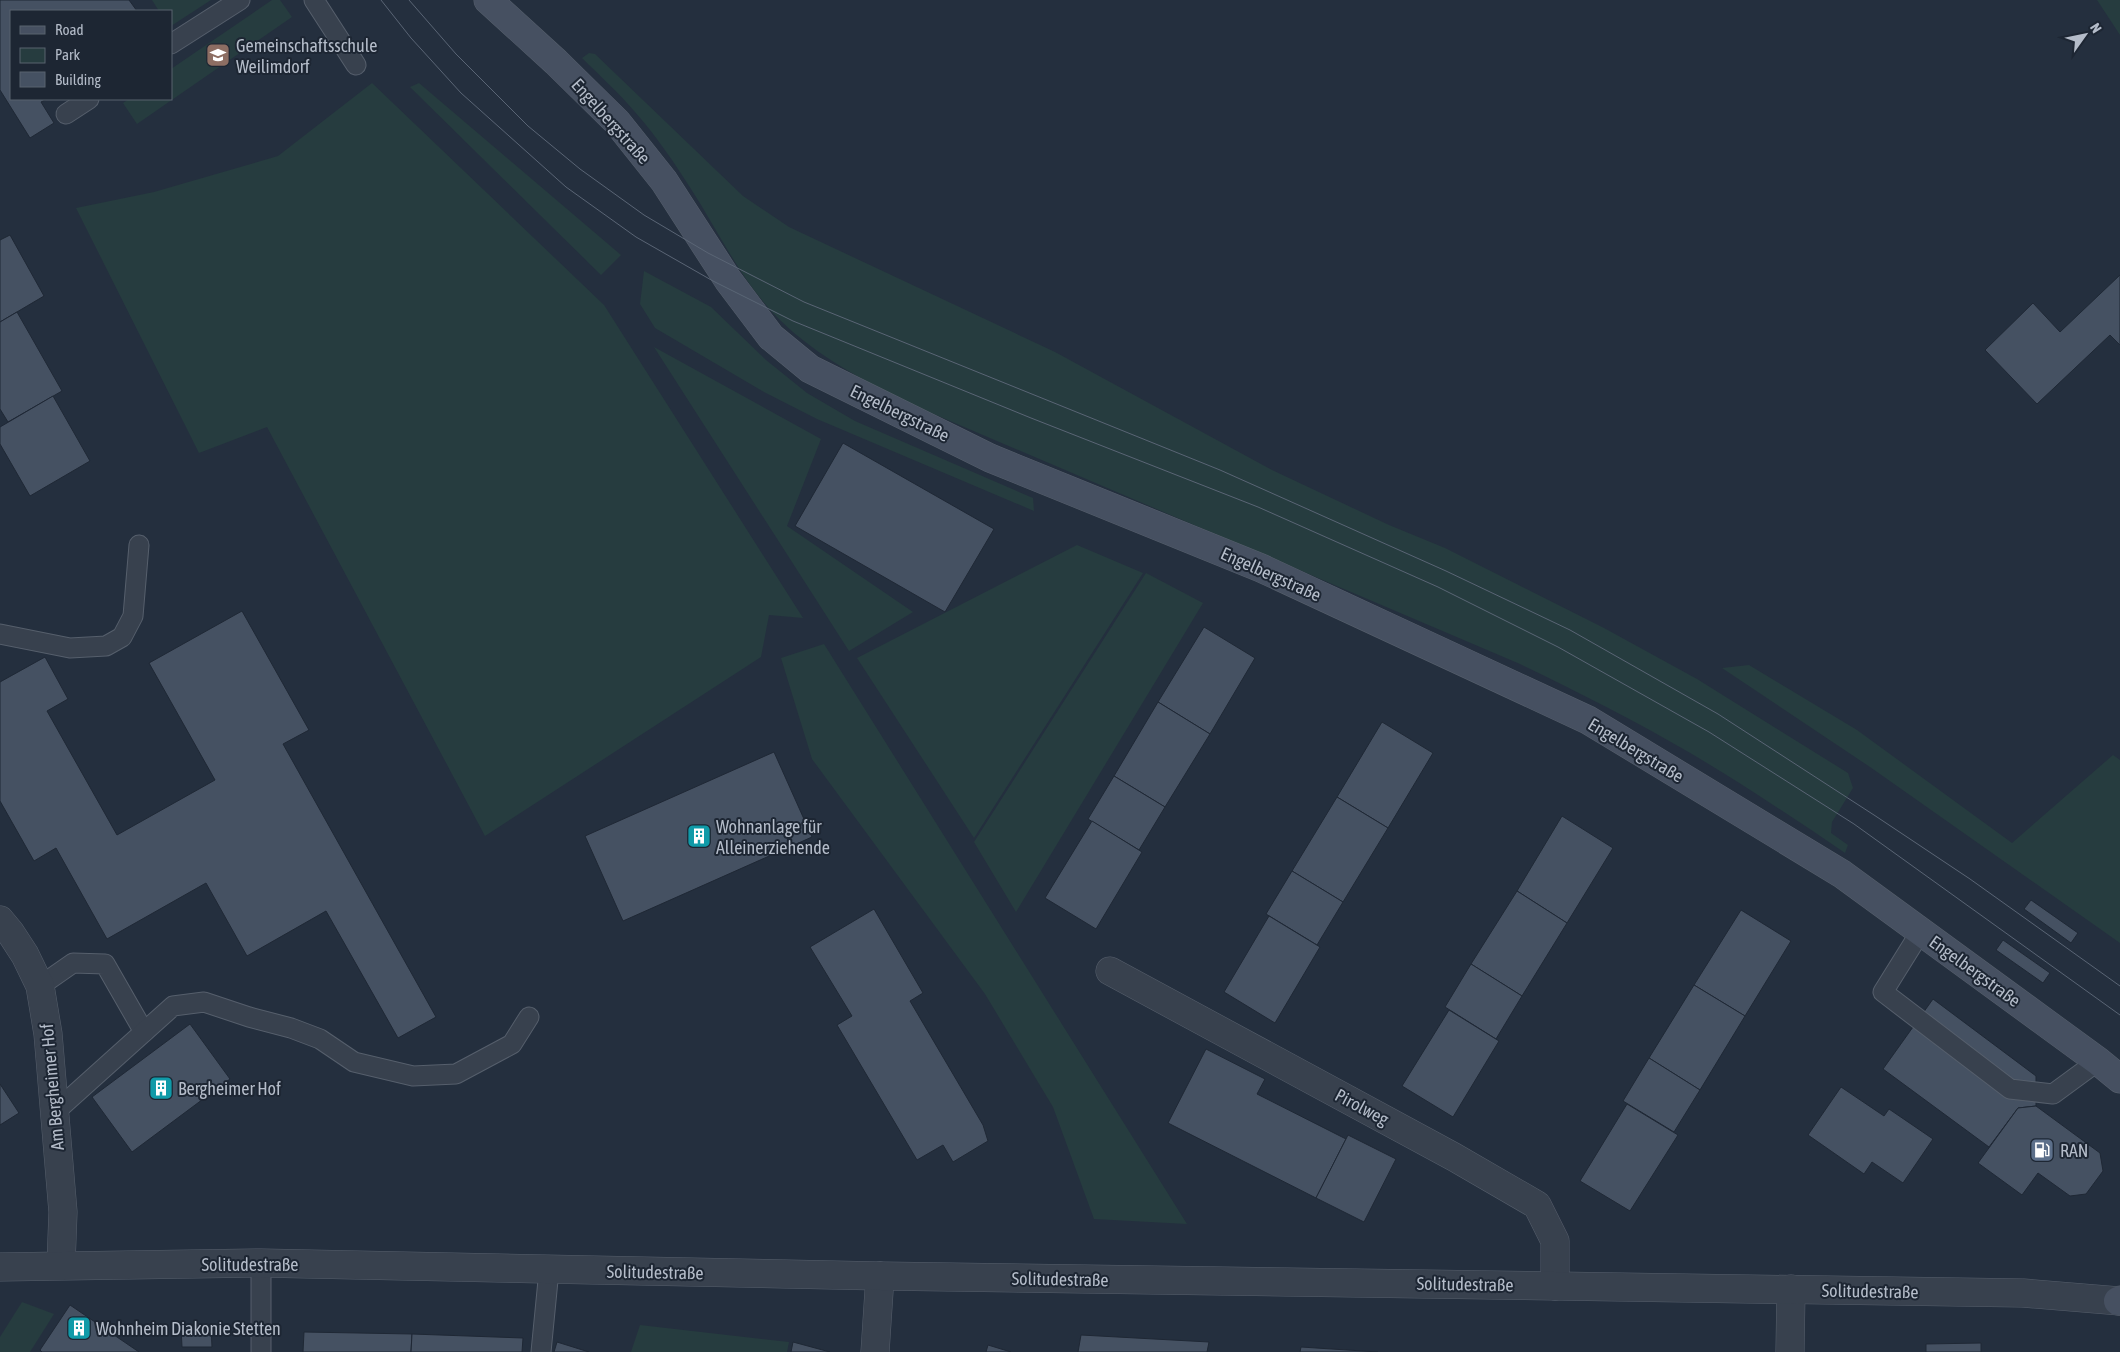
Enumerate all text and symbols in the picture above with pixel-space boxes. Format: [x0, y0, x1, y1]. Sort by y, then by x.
legend [10, 10, 172, 100]
north arrow [2060, 10, 2110, 60]
text: N [2087, 20, 2105, 36]
text: Road [55, 21, 84, 38]
place label: Gemeinschaftsschule Weilimdorf [236, 35, 378, 77]
school or university icon: Gemeinschaftsschule Weilimdorf [205, 42, 231, 68]
text: Park [55, 46, 80, 63]
text: Building [55, 71, 101, 88]
street label: Engelbergstraße [567, 74, 655, 168]
street label: Engelbergstraße [847, 380, 953, 446]
street label: Engelbergstraße [1218, 543, 1324, 605]
street label: Engelbergstraße [1585, 713, 1687, 787]
place label: Wohnanlage für Alleinerziehende [716, 816, 830, 858]
building icon: Wohnanlage für Alleinerziehende [686, 823, 712, 849]
street label: Engelbergstraße [1925, 931, 2025, 1011]
street label: Am Bergheimer Hof [36, 1023, 68, 1151]
building icon: Bergheimer Hof [148, 1075, 174, 1101]
place label: Bergheimer Hof [178, 1078, 281, 1099]
street label: Pirolweg [1332, 1084, 1393, 1130]
fuel station icon: RAN [2029, 1137, 2055, 1163]
place label: RAN [2060, 1140, 2088, 1161]
street label: Solitudestraße [201, 1254, 299, 1275]
street label: Solitudestraße [606, 1261, 704, 1283]
street label: Solitudestraße [1011, 1268, 1109, 1290]
street label: Solitudestraße [1416, 1273, 1514, 1295]
street label: Solitudestraße [1821, 1280, 1919, 1302]
building icon: Wohnheim Diakonie Stetten [66, 1315, 92, 1341]
place label: Wohnheim Diakonie Stetten [96, 1318, 281, 1339]

